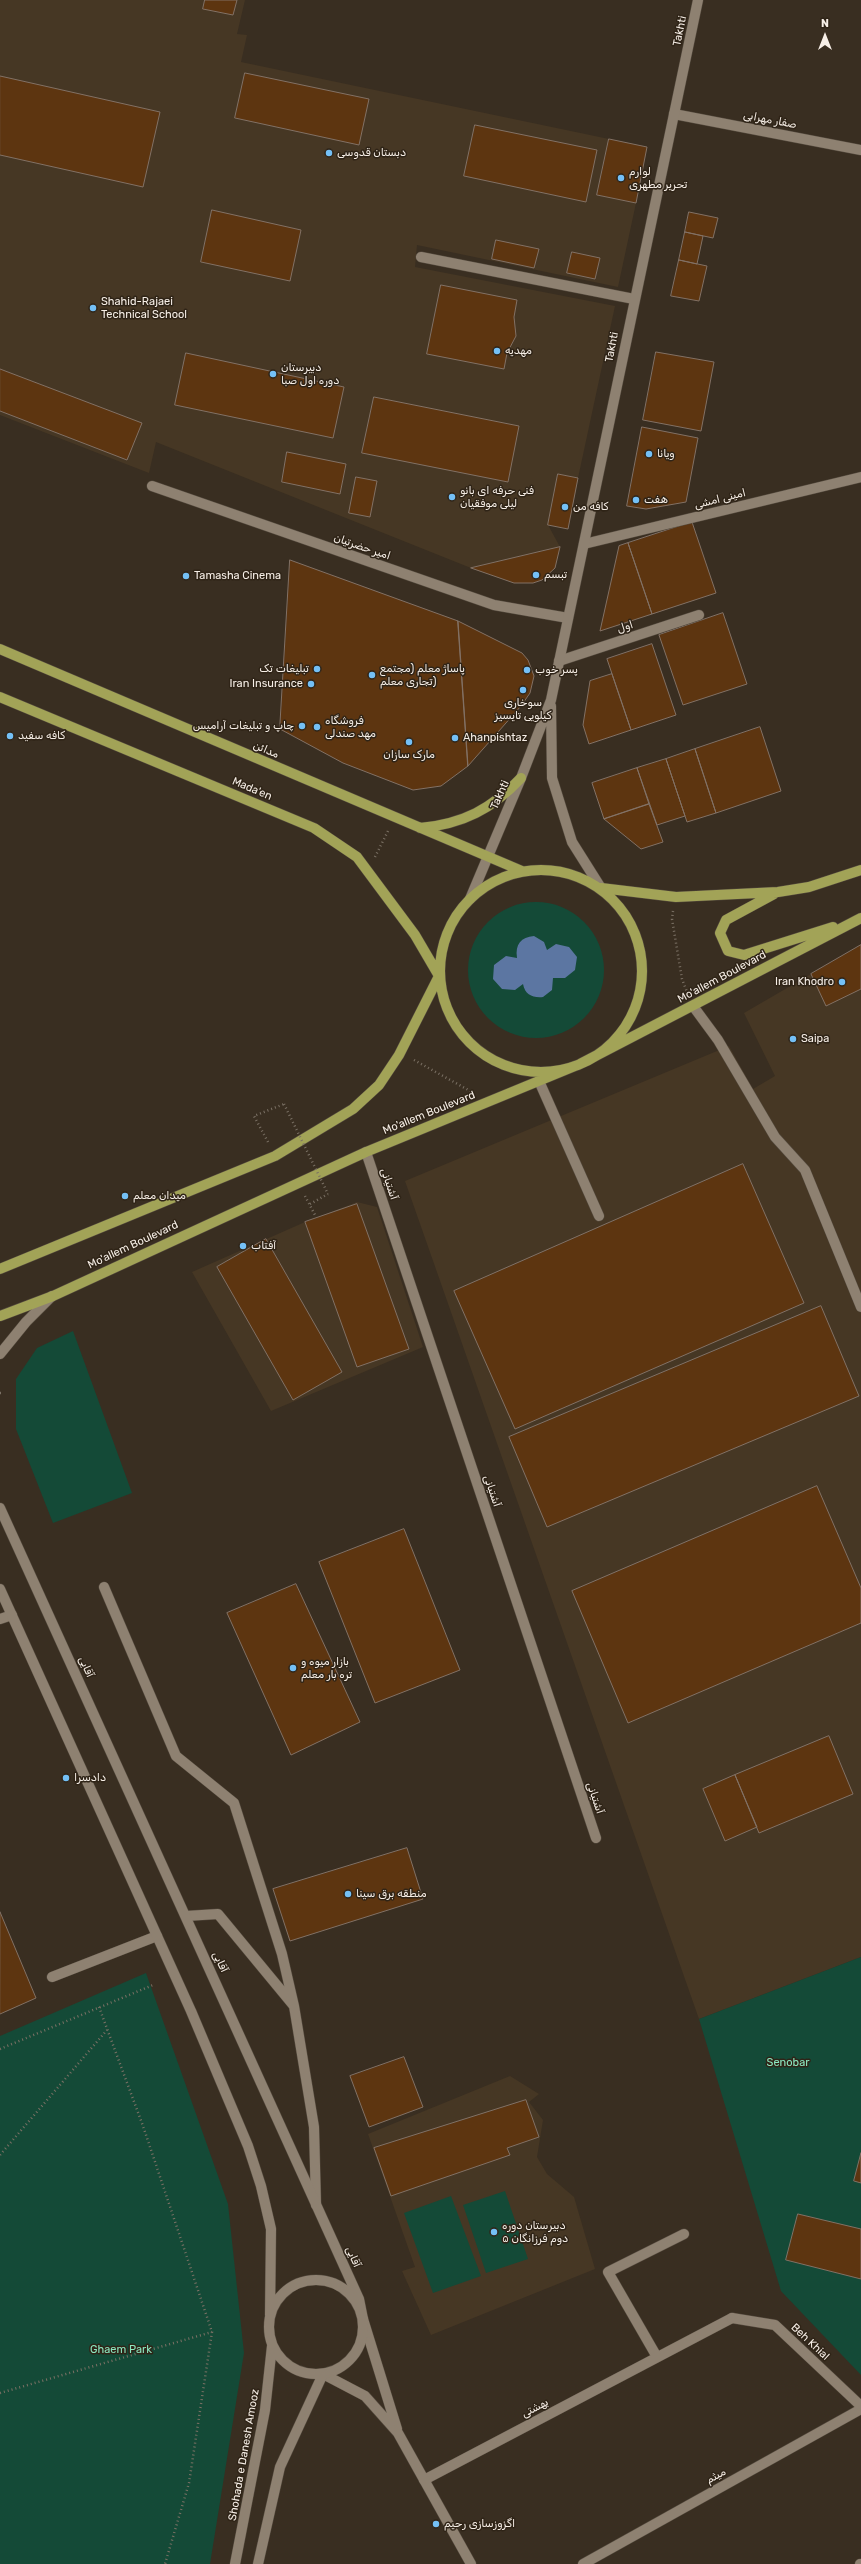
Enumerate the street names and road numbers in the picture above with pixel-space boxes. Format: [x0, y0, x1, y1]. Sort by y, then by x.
street label: Takhti [670, 15, 690, 47]
street label: صفار مهرابی [742, 108, 798, 132]
street label: Takhti [603, 331, 621, 363]
street label: امینی امشی [693, 486, 747, 512]
street label: امیر حضرتیان [332, 531, 392, 563]
street label: اول [615, 618, 635, 636]
street label: مدائن [251, 739, 281, 761]
street label: Mada'en [230, 775, 274, 803]
street label: Takhti [488, 778, 512, 812]
street label: Mo'allem Boulevard [675, 948, 769, 1006]
street label: Mo'allem Boulevard [381, 1088, 477, 1138]
street label: آشتیانی [377, 1166, 401, 1202]
street label: Mo'allem Boulevard [86, 1218, 180, 1272]
street label: آشتیانی [480, 1473, 504, 1509]
street label: آقایی [76, 1654, 96, 1680]
street label: آشتیانی [583, 1780, 607, 1816]
street label: آقایی [209, 1949, 231, 1975]
street label: آقایی [343, 2244, 363, 2270]
street label: Beh Khial [788, 2321, 832, 2363]
street label: Shohada e Danesh Amooz [226, 2388, 262, 2522]
street label: بهشتی [519, 2395, 551, 2421]
street label: میثم [704, 2465, 728, 2487]

